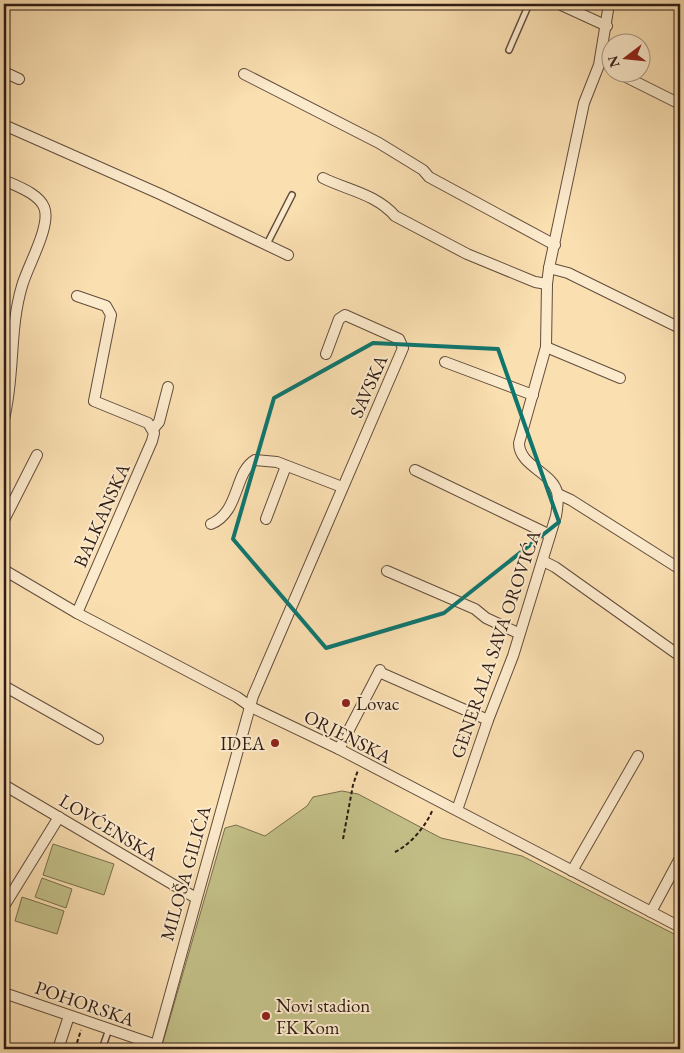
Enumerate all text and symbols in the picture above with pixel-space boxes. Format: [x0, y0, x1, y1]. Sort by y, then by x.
north arrow [602, 32, 652, 82]
text: N [603, 53, 624, 70]
street label: SAVSKA [344, 350, 394, 422]
street label: BALKANSKA [67, 458, 136, 571]
street label: GENERALA SAVA OROVIĆA [445, 526, 547, 762]
place label: Lovac [356, 691, 400, 716]
marker: Lovac [340, 697, 352, 709]
street label: ORJENSKA [300, 704, 397, 770]
place label: IDEA [220, 731, 266, 756]
marker: IDEA [269, 737, 281, 749]
street label: LOVĆENSKA [55, 788, 164, 867]
street label: MILOŠA GILIĆA [154, 802, 217, 944]
street label: POHORSKA [32, 975, 139, 1032]
place label: Novi stadion FK Kom [276, 993, 370, 1040]
marker: Novi stadion FK Kom [260, 1010, 272, 1022]

